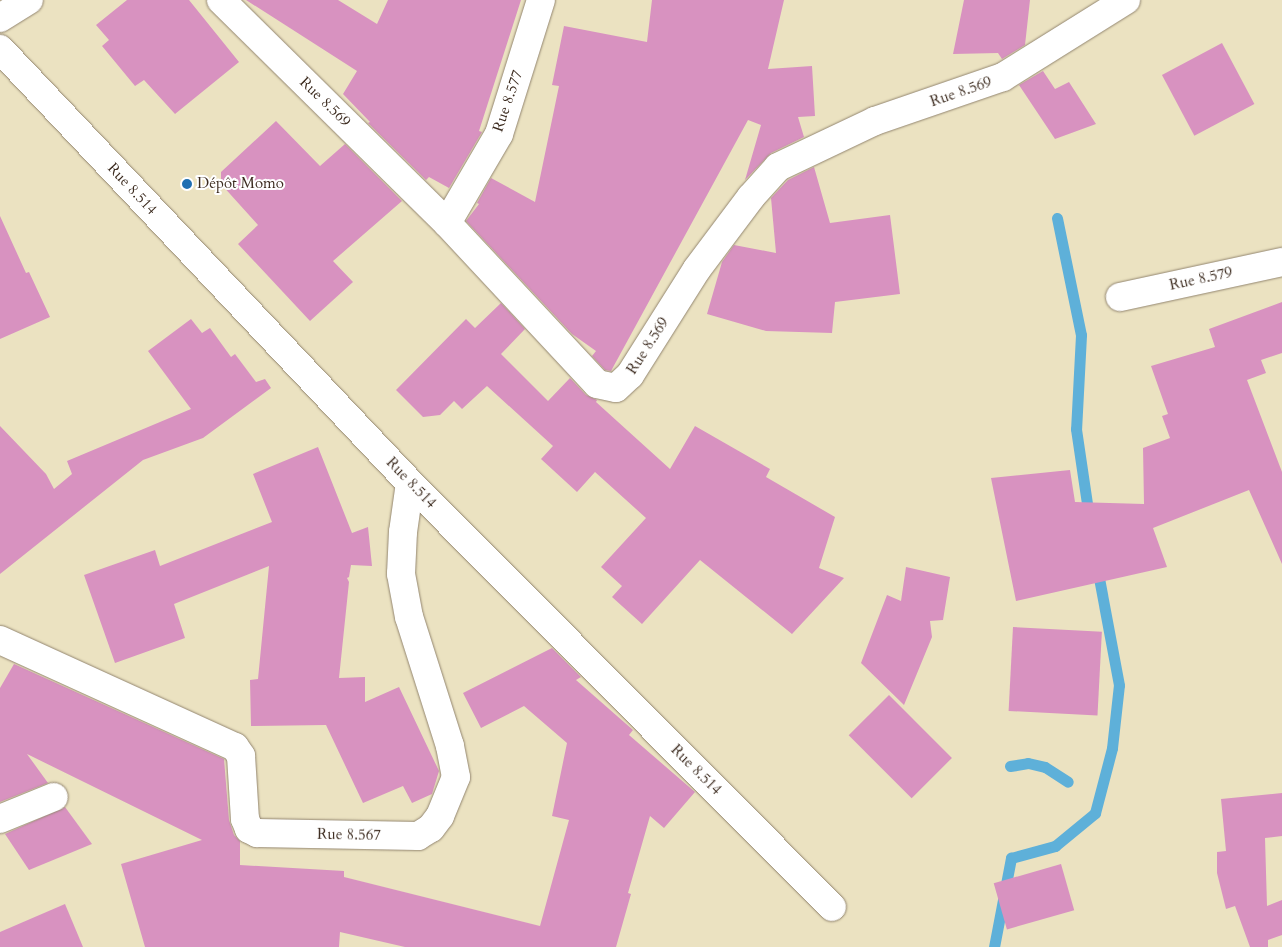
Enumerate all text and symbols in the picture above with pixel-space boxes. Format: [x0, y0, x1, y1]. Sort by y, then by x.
street label: Rue 8.577 [489, 68, 527, 134]
street label: Rue 8.569 [296, 73, 354, 131]
street label: Rue 8.569 [928, 73, 994, 111]
street label: Rue 8.514 [104, 159, 160, 219]
place label: Dépôt Momo [197, 175, 284, 193]
marker: Dépôt Momo [181, 178, 193, 190]
street label: Rue 8.579 [1168, 264, 1234, 294]
street label: Rue 8.569 [623, 314, 673, 378]
street label: Rue 8.514 [382, 454, 440, 512]
street label: Rue 8.514 [667, 741, 725, 799]
street label: Rue 8.567 [317, 825, 381, 845]

